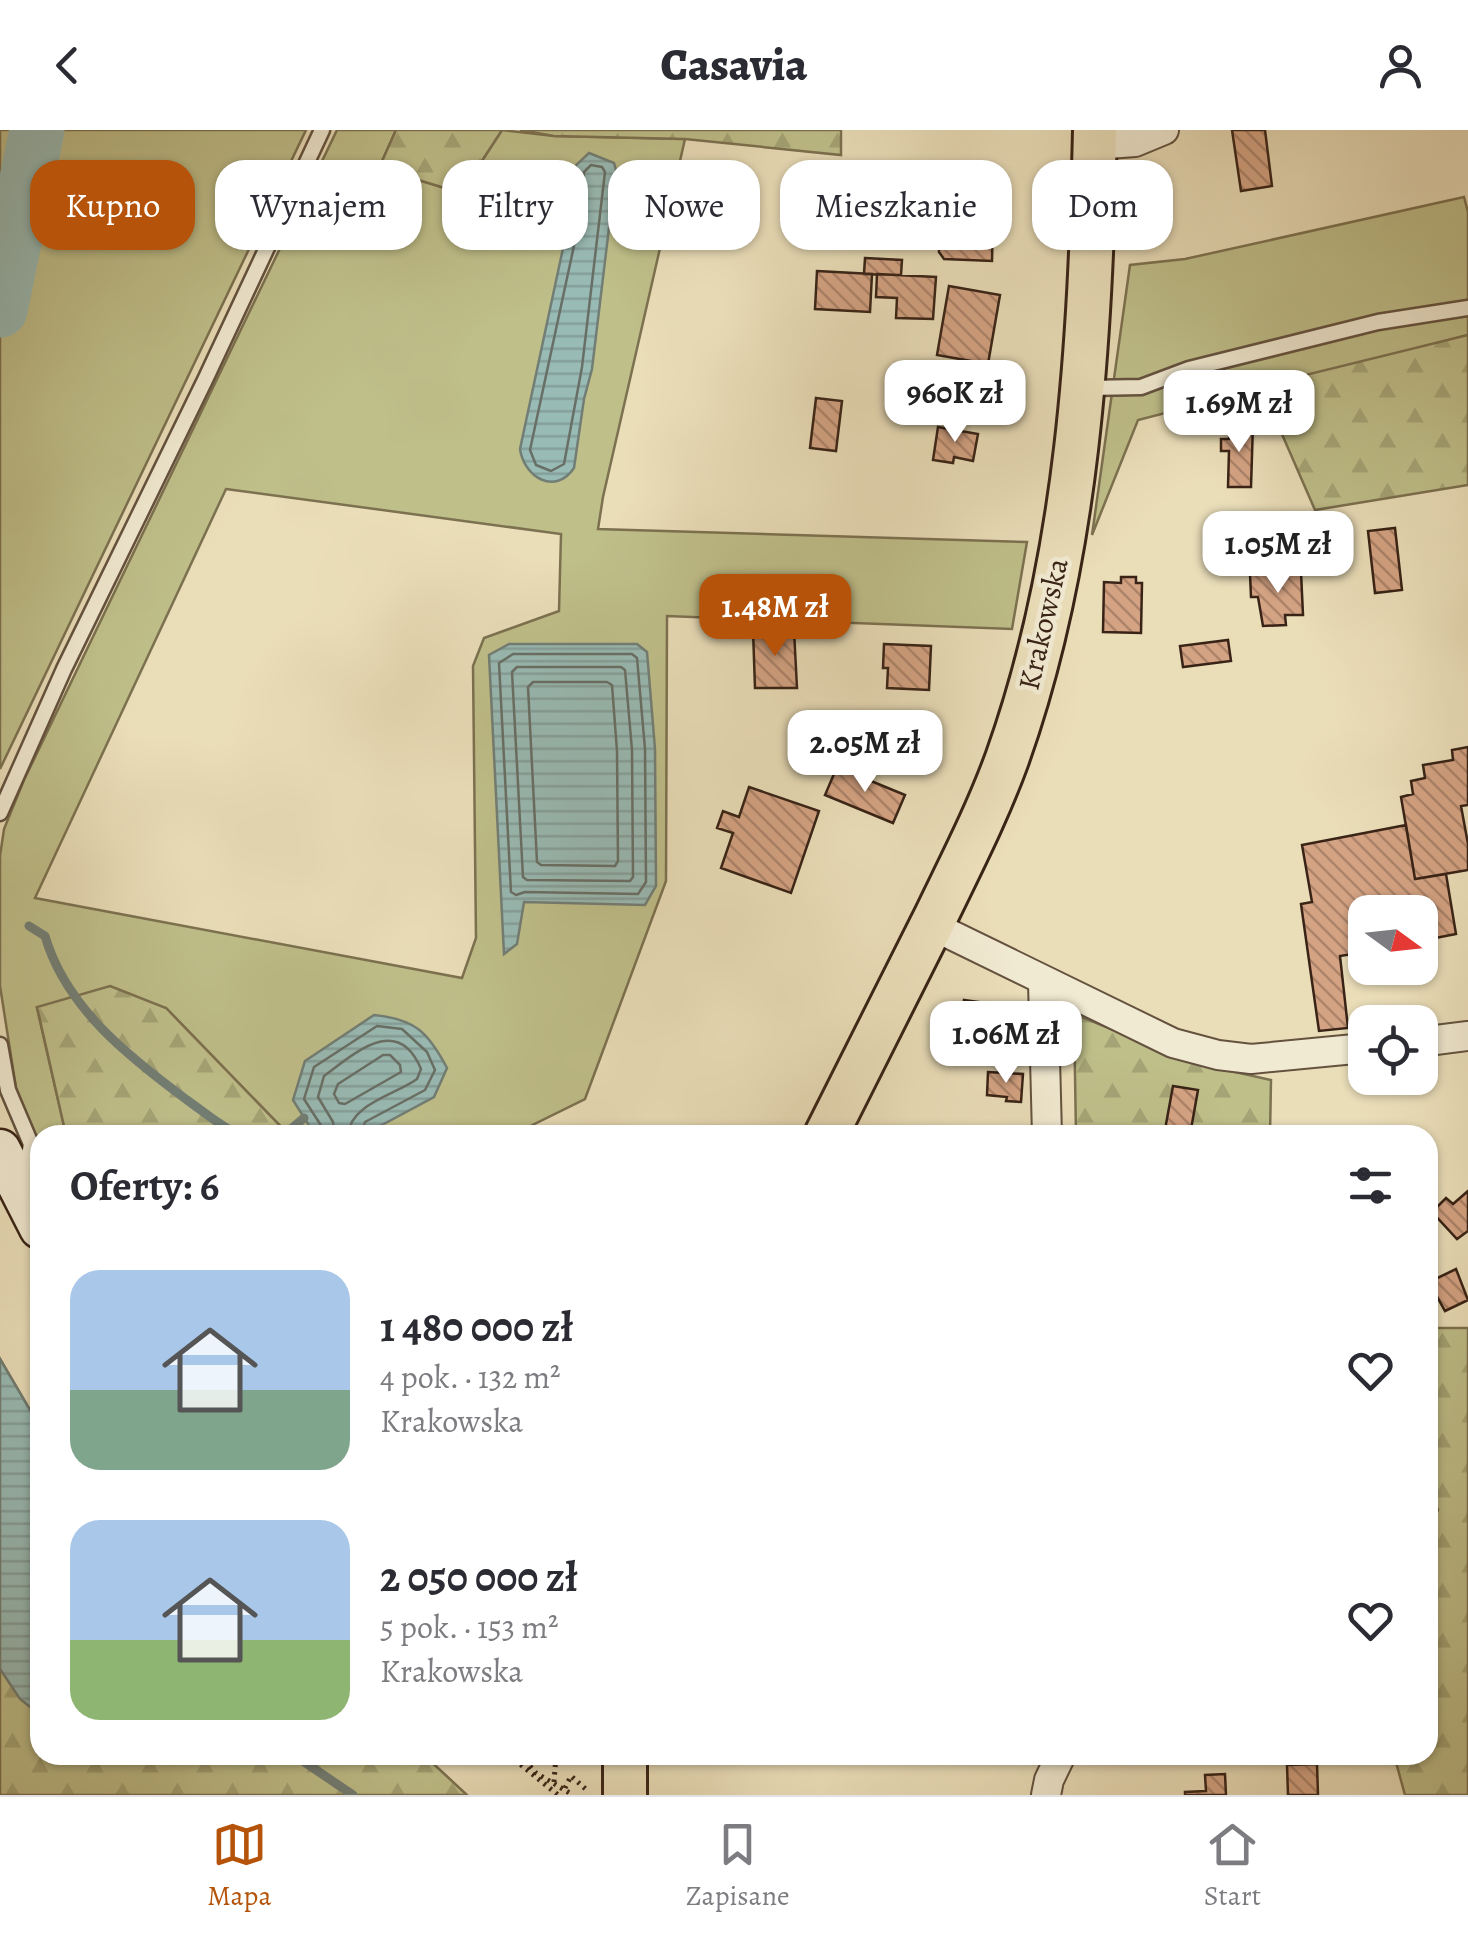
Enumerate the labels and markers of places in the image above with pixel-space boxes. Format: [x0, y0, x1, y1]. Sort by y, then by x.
pin: 960K zł [863, 360, 1047, 445]
pin: 1.69M zł [1136, 370, 1342, 455]
pin: 1.05M zł [1175, 511, 1381, 596]
pin: 1.48M zł [672, 574, 878, 659]
pin: 2.05M zł [762, 710, 968, 795]
pin: 1.06M zł [903, 1001, 1109, 1086]

